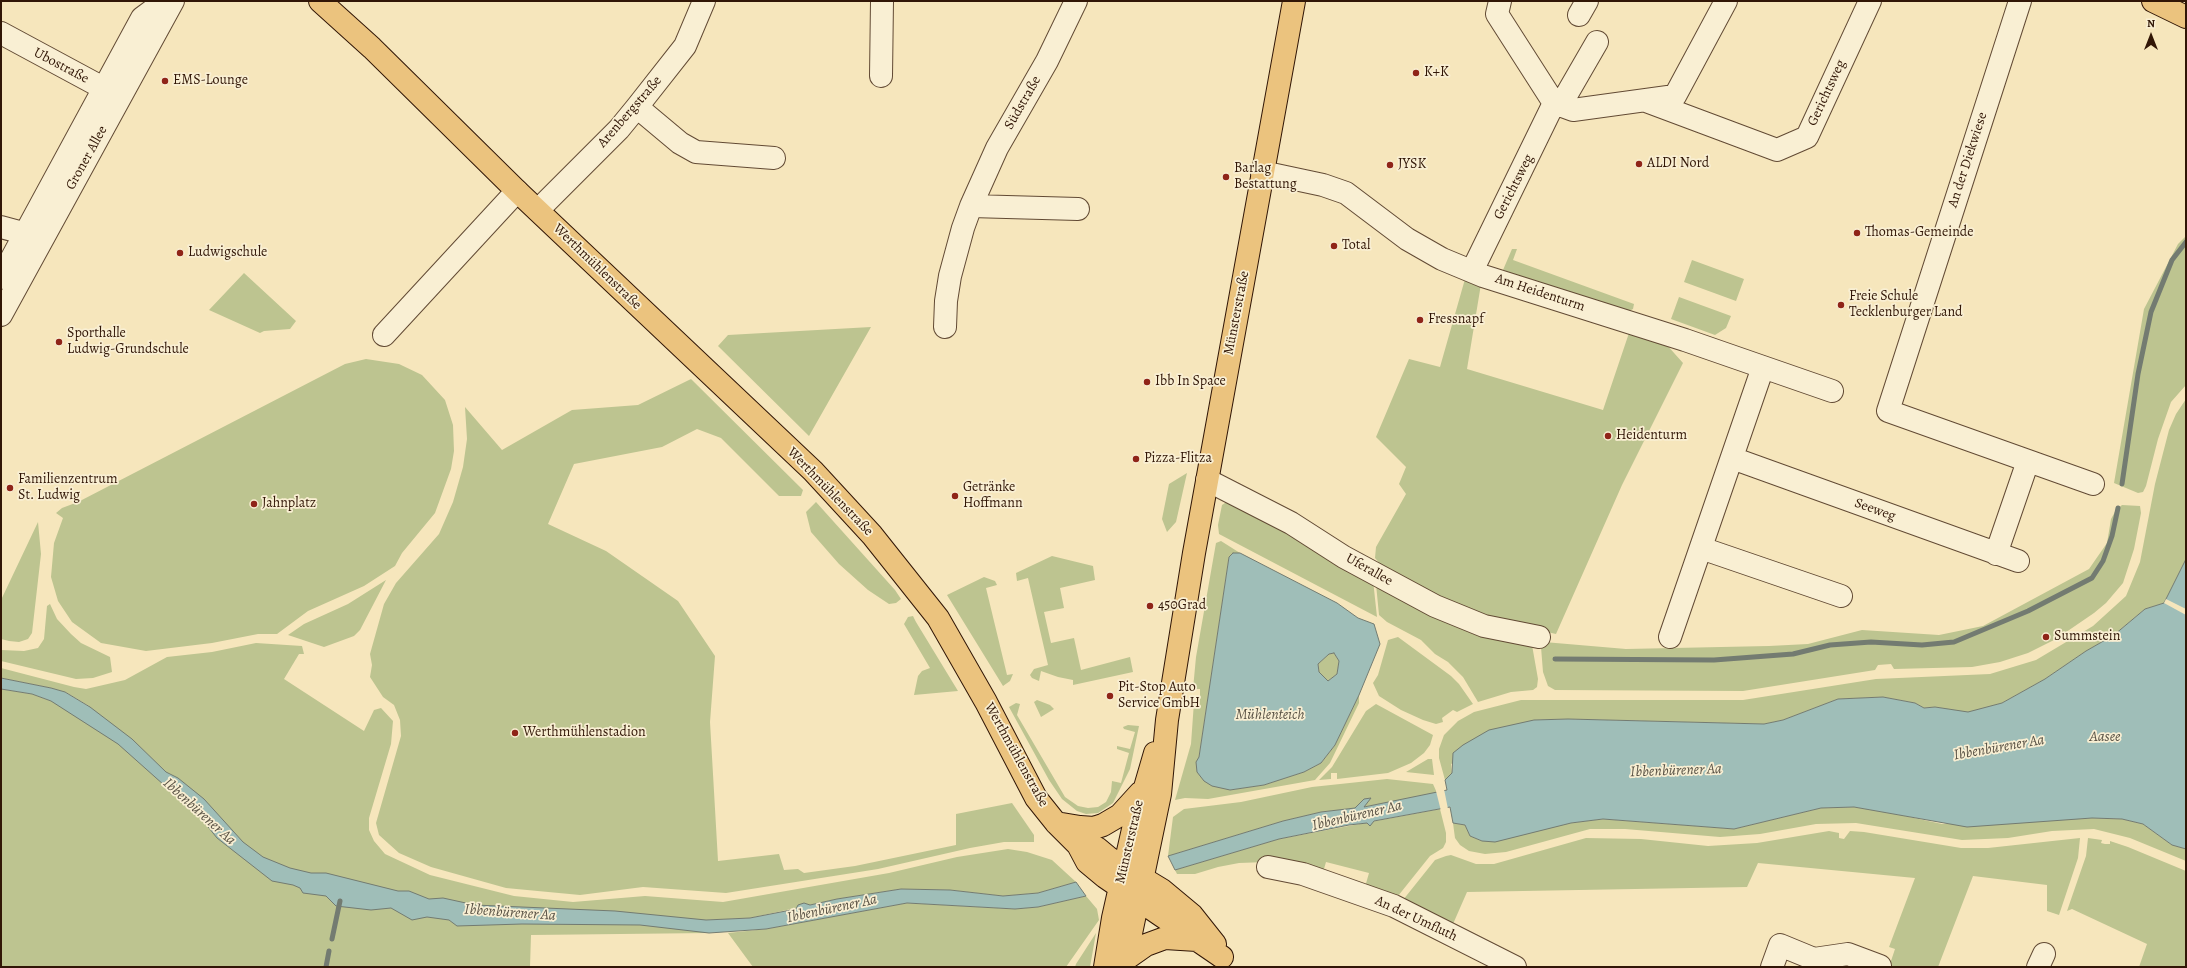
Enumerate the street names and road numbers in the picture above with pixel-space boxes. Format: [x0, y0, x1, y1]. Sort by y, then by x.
street label: Ubostraße [30, 44, 92, 88]
street label: Gerichtsweg [1804, 57, 1850, 129]
street label: Arenbergstraße [594, 73, 666, 151]
street label: Südstraße [1001, 73, 1045, 133]
street label: An der Diekwiese [1945, 110, 1991, 210]
street label: Groner Allee [63, 123, 111, 193]
street label: Gerichtsweg [1490, 152, 1538, 222]
street label: Werthmühlenstraße [549, 221, 645, 313]
street label: Münsterstraße [1221, 270, 1253, 356]
street label: Am Heidenturm [1493, 271, 1587, 315]
street label: Werthmühlenstraße [784, 444, 876, 540]
street label: Seeweg [1852, 495, 1898, 525]
street label: Uferallee [1342, 550, 1396, 590]
street label: Werthmühlenstraße [980, 700, 1052, 810]
street label: Münsterstraße [1112, 799, 1148, 885]
street label: An der Umfluth [1372, 893, 1460, 945]

